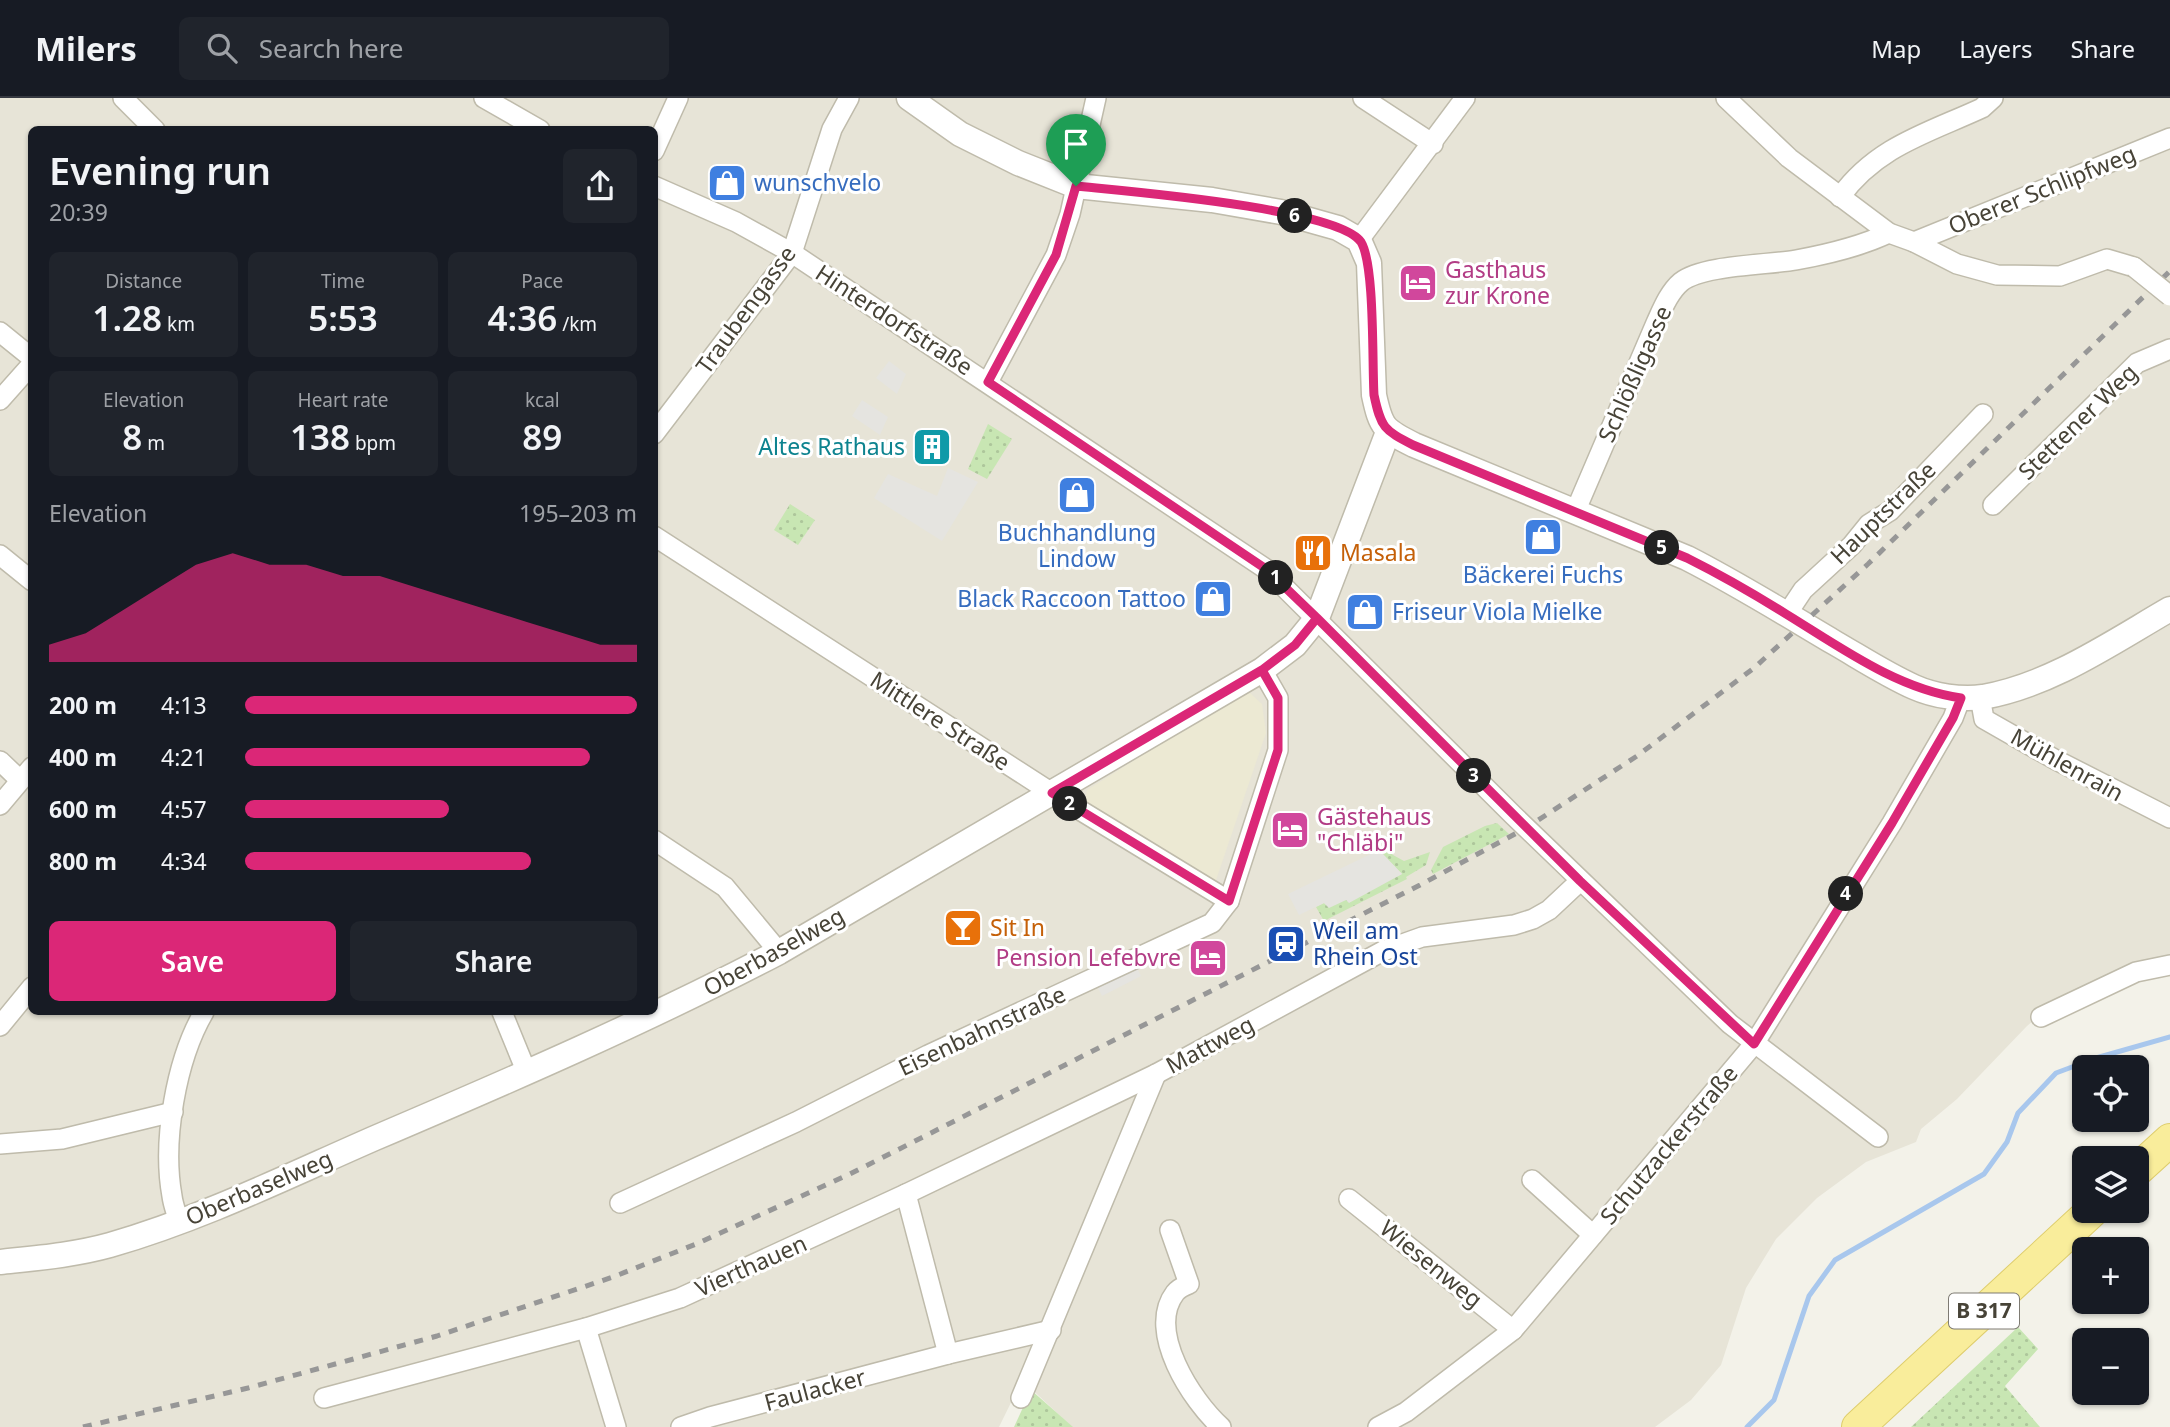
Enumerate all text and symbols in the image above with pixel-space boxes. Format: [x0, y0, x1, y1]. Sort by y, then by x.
search box [179, 17, 669, 80]
text: Milers [35, 26, 137, 71]
icon: search [203, 29, 241, 67]
text: Search here [259, 30, 404, 66]
text: Map [1871, 32, 1921, 65]
text: Layers [1959, 32, 2033, 65]
text: Share [2071, 32, 2135, 65]
pin [1046, 114, 1106, 186]
icon: arrive [1057, 125, 1095, 163]
street label: Oberer Schlipfweg [1943, 137, 2140, 241]
text: Evening run [49, 144, 271, 196]
button: share [563, 149, 637, 223]
shop icon: wunschvelo [706, 162, 748, 204]
place label: wunschvelo [754, 166, 881, 198]
text: 20:39 [49, 196, 108, 228]
pin: 6 [1278, 198, 1312, 234]
text: 6 [1289, 202, 1300, 228]
street label: Traubengasse [688, 239, 803, 380]
place label: Gasthaus zur Krone [1445, 253, 1550, 311]
street label: Hinterdorfstraße [810, 256, 979, 382]
hotel icon: Gasthaus zur Krone [1397, 262, 1439, 304]
text: Distance [105, 268, 182, 294]
text: Time [321, 268, 365, 294]
text: Pace [521, 268, 563, 294]
text: 1.28 [92, 294, 162, 341]
text: 5:53 [308, 294, 378, 341]
text: 4:36 [487, 294, 557, 341]
street label: Schlößligasse [1590, 300, 1678, 447]
text: km [162, 311, 195, 337]
text: /km [557, 311, 597, 337]
street label: Stettener Weg [2011, 356, 2144, 486]
text: Elevation [103, 387, 184, 413]
text: Heart rate [298, 387, 388, 413]
text: kcal [525, 387, 560, 413]
text: 8 [122, 413, 142, 460]
text: 138 [290, 413, 350, 460]
text: 89 [522, 413, 562, 460]
building icon: Altes Rathaus [911, 426, 953, 468]
text: m [142, 430, 165, 456]
text: bpm [350, 430, 396, 456]
place label: Altes Rathaus [758, 430, 905, 462]
street label: Hauptstraße [1823, 454, 1942, 571]
shop icon: Buchhandlung Lindow [1056, 474, 1098, 516]
text: Elevation [49, 497, 147, 529]
text: 195–203 m [519, 497, 637, 529]
place label: Buchhandlung Lindow [998, 516, 1156, 574]
shop icon: Bäckerei Fuchs [1522, 516, 1564, 558]
pin: 5 [1644, 531, 1680, 566]
restaurant icon: Masala [1292, 532, 1334, 574]
text: 5 [1656, 534, 1667, 560]
place label: Masala [1340, 536, 1417, 568]
place label: Bäckerei Fuchs [1463, 558, 1623, 590]
pin: 1 [1258, 560, 1294, 596]
text: 1 [1270, 564, 1281, 590]
shop icon: Black Raccoon Tattoo [1192, 578, 1234, 620]
place label: Black Raccoon Tattoo [957, 582, 1186, 614]
shop icon: Friseur Viola Mielke [1344, 591, 1386, 633]
place label: Friseur Viola Mielke [1392, 595, 1602, 627]
street label: Mittlere Straße [864, 663, 1017, 777]
text: 200 m [49, 689, 117, 721]
text: 4:13 [161, 689, 207, 721]
street label: Mühlenrain [2005, 720, 2130, 808]
text: 400 m [49, 741, 117, 773]
text: 4:21 [161, 741, 207, 773]
pin: 3 [1456, 758, 1492, 794]
text: 3 [1468, 762, 1479, 788]
pin: 2 [1052, 786, 1088, 822]
text: 2 [1064, 790, 1075, 816]
text: 600 m [49, 793, 117, 825]
text: 4:57 [161, 793, 207, 825]
place label: Gästehaus "Chläbi" [1317, 800, 1431, 858]
hotel icon: Gästehaus "Chläbi" [1269, 809, 1311, 851]
text: 800 m [49, 845, 117, 877]
text: 4:34 [161, 845, 207, 877]
pin: 4 [1828, 876, 1864, 912]
text: 4 [1840, 880, 1851, 906]
street label: Oberbaselweg [697, 899, 850, 1003]
bar icon: Sit In [942, 907, 984, 949]
place label: Sit In [990, 911, 1045, 943]
place label: Weil am Rhein Ost [1313, 914, 1418, 972]
button: Save [49, 921, 336, 1001]
button: Share [350, 921, 637, 1001]
station icon: Weil am Rhein Ost [1265, 923, 1307, 965]
hotel icon: Pension Lefebvre [1187, 937, 1229, 979]
place label: Pension Lefebvre [996, 941, 1181, 973]
street label: Eisenbahnstraße [893, 977, 1070, 1083]
street label: Mattweg [1160, 1008, 1259, 1081]
map controls [2072, 1055, 2149, 1405]
button: locate [2072, 1055, 2149, 1132]
street label: Schutzackerstraße [1592, 1058, 1744, 1231]
street label: Oberbaselweg [180, 1142, 337, 1232]
button: layers [2072, 1146, 2149, 1223]
street label: Wiesenweg [1373, 1212, 1490, 1315]
street label: Vierthauen [690, 1226, 811, 1304]
button: + [2072, 1237, 2149, 1314]
road number: B 317 [1949, 1294, 2019, 1328]
button: − [2072, 1328, 2149, 1405]
street label: Faulacker [761, 1360, 869, 1418]

